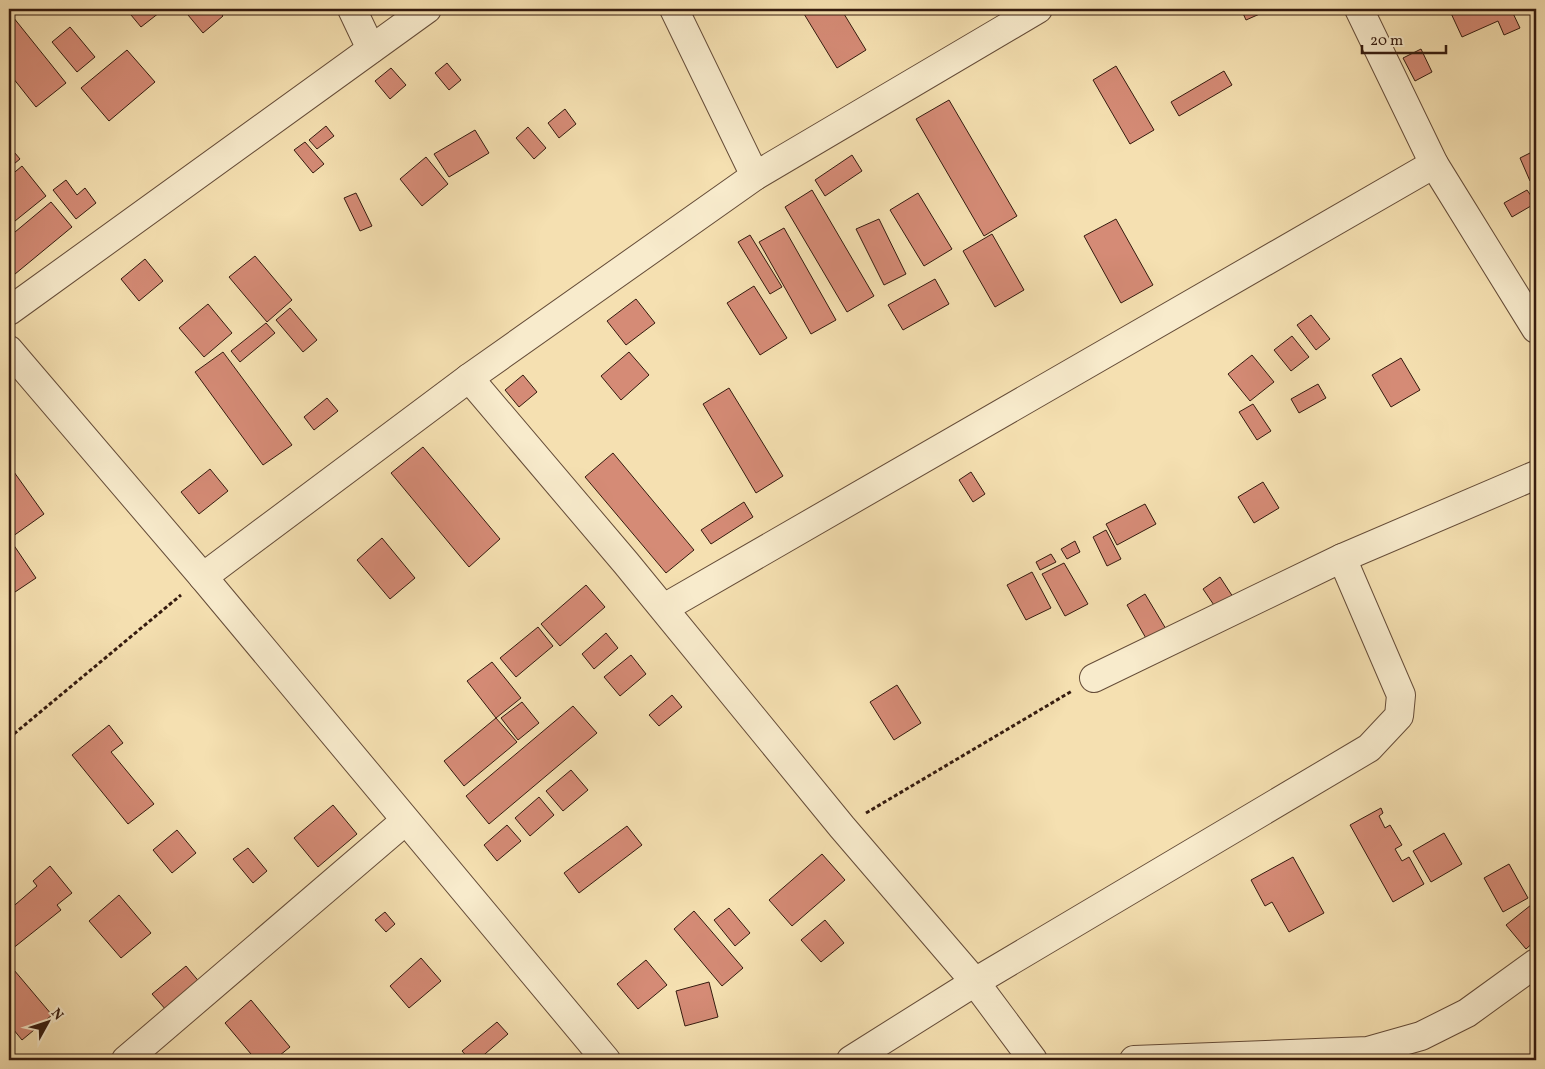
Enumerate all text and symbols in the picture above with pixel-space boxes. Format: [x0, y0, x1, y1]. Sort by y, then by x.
scale bar [1362, 22, 1446, 54]
text: 20 m [1370, 31, 1403, 52]
north arrow [22, 996, 72, 1046]
text: N [46, 1005, 67, 1025]

